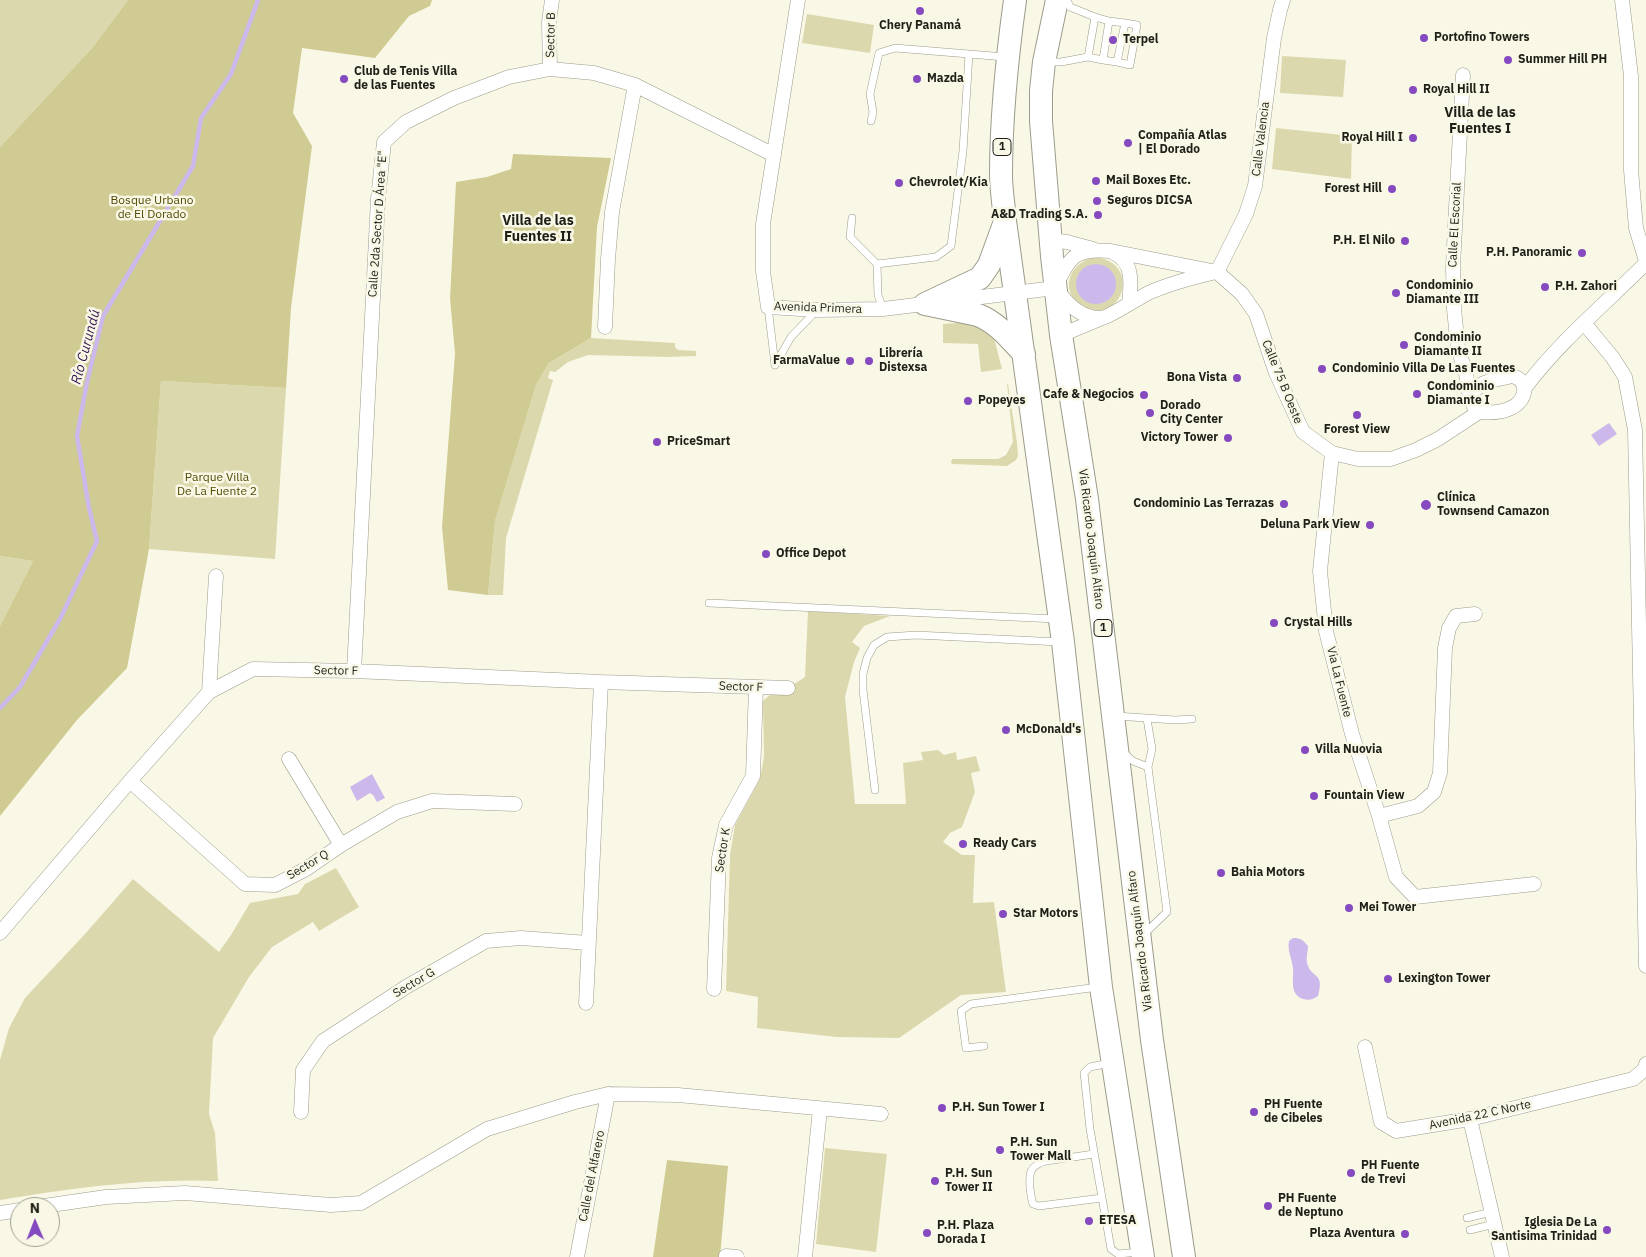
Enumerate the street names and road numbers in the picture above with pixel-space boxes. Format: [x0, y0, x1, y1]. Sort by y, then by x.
street label: Sector B [543, 12, 559, 58]
street label: Calle Valencia [1249, 101, 1273, 177]
road number: 1 [993, 138, 1011, 156]
street label: Calle 2da Sector D Área "E" [366, 150, 390, 298]
street label: Calle El Escorial [1446, 182, 1464, 268]
street label: Avenida Primera [774, 299, 862, 317]
street label: Calle 75 B Oeste [1259, 338, 1305, 426]
street label: Vía Ricardo Joaquín Alfaro [1075, 468, 1107, 610]
road number: 1 [1094, 620, 1112, 636]
street label: Via La Fuente [1323, 645, 1355, 719]
street label: Sector F [314, 663, 358, 679]
street label: Sector F [719, 679, 763, 695]
street label: Sector K [712, 826, 734, 874]
street label: Sector Q [284, 847, 332, 883]
street label: Vía Ricardo Joaquín Alfaro [1124, 870, 1156, 1012]
street label: Sector G [391, 965, 437, 1001]
street label: Avenida 22 C Norte [1428, 1097, 1532, 1133]
street label: Calle del Alfarero [576, 1129, 608, 1223]

